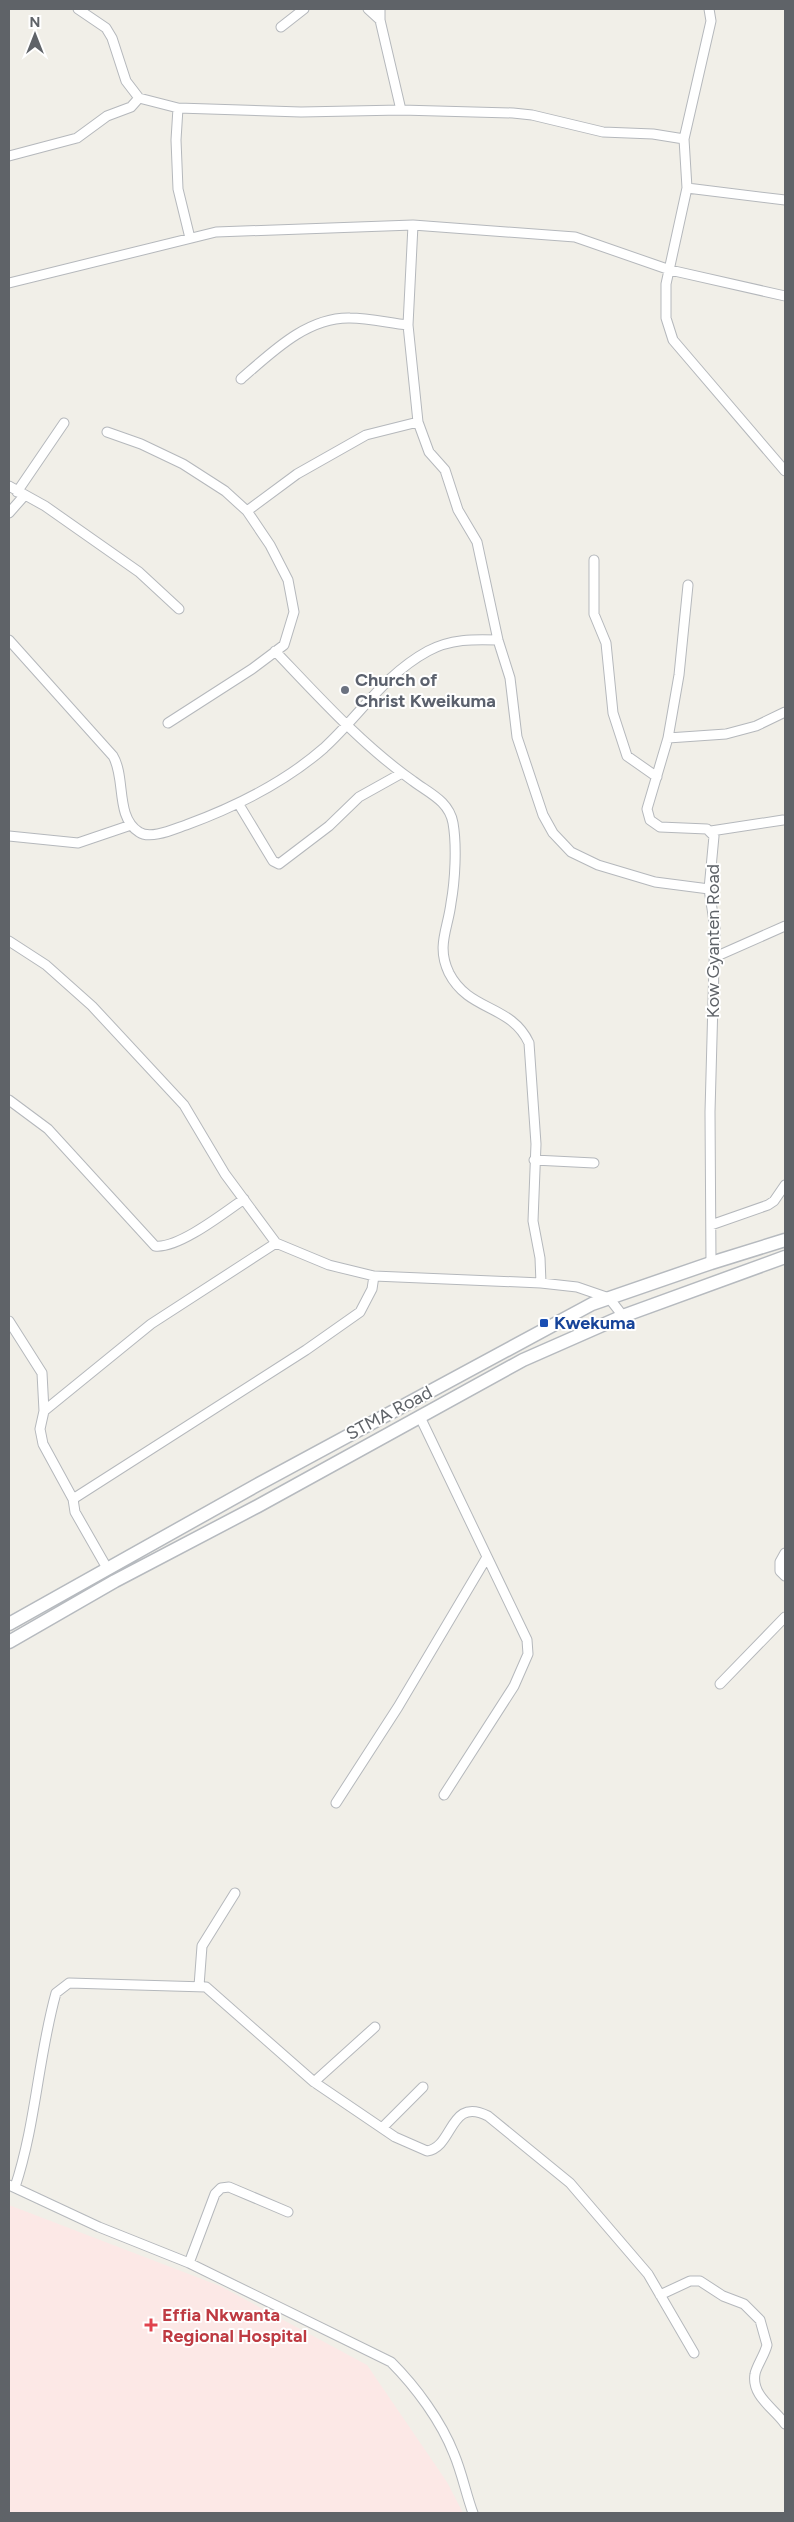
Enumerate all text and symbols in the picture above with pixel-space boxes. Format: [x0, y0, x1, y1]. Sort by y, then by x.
north arrow [10, 10, 60, 60]
text: N [30, 14, 40, 31]
place label: Church of Christ Kweikuma [355, 669, 496, 712]
marker: Church of Christ Kweikuma [339, 684, 351, 696]
street label: Kow Gyanten Road [702, 864, 724, 1018]
place label: Kwekuma [554, 1312, 635, 1334]
marker: Kwekuma [538, 1317, 550, 1329]
street label: STMA Road [342, 1381, 436, 1445]
place label: Effia Nkwanta Regional Hospital [162, 2304, 307, 2347]
marker: Effia Nkwanta Regional Hospital [144, 2318, 158, 2332]

